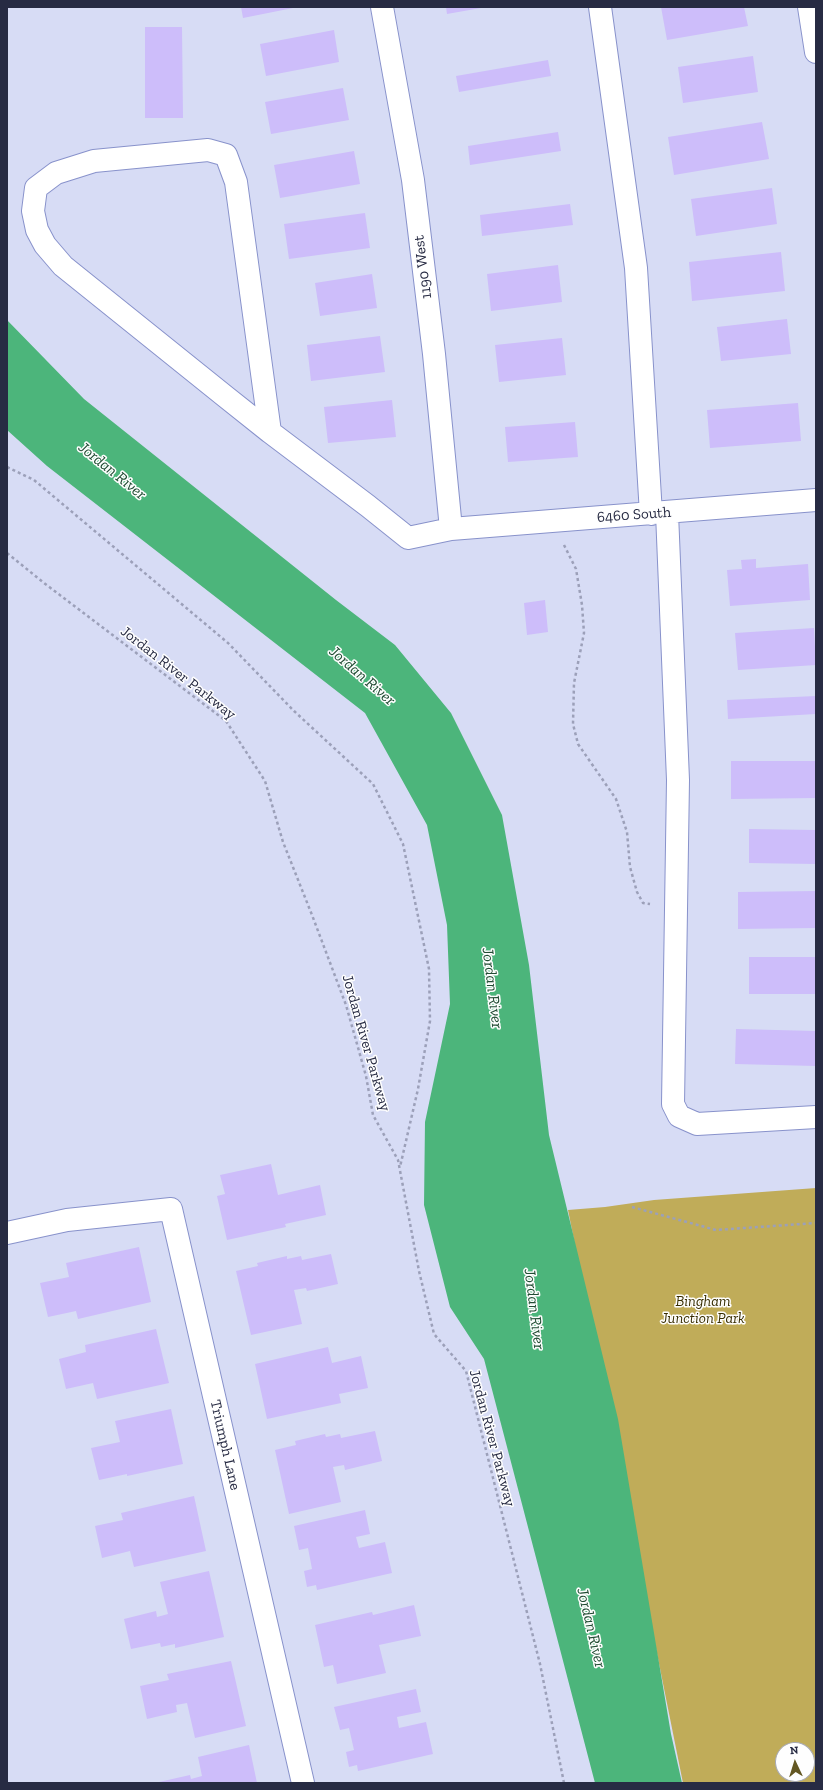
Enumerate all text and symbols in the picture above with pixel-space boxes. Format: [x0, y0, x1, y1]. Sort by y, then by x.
street label: 1190 West [410, 234, 436, 300]
water label: Jordan River [74, 438, 150, 504]
street label: 6460 South [596, 503, 672, 527]
street label: Jordan River Parkway [117, 622, 239, 724]
water label: Jordan River [325, 642, 399, 710]
water label: Jordan River [478, 946, 506, 1030]
street label: Jordan River Parkway [338, 973, 394, 1113]
water label: Jordan River [520, 1267, 548, 1351]
park label: Bingham Junction Park [661, 1293, 745, 1328]
street label: Jordan River Parkway [465, 1367, 519, 1509]
street label: Triumph Lane [206, 1398, 244, 1492]
water label: Jordan River [572, 1586, 610, 1670]
north arrow [775, 1742, 815, 1782]
text: N [790, 1744, 799, 1757]

